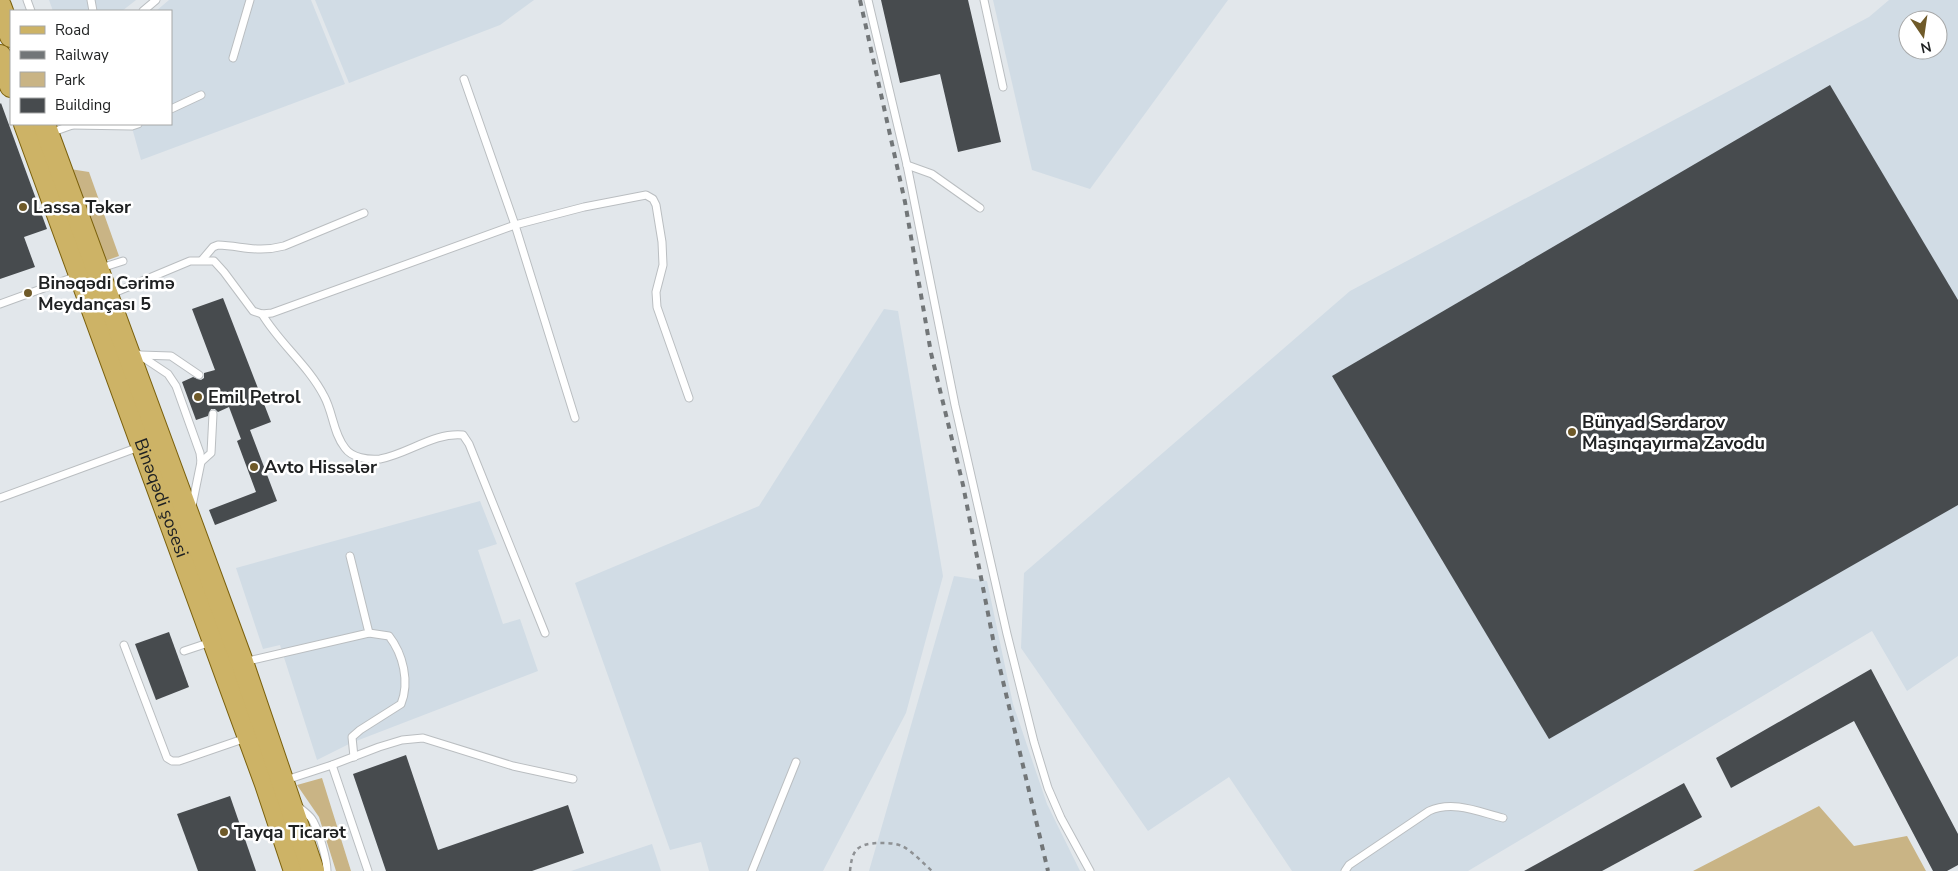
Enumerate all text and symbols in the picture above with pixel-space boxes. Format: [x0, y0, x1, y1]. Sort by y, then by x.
legend [10, 10, 172, 125]
north arrow [1898, 10, 1948, 60]
text: Road [55, 20, 90, 40]
text: N [1919, 37, 1933, 58]
text: Railway [55, 45, 109, 65]
text: Park [55, 70, 85, 90]
text: Building [55, 95, 111, 115]
place label: Lassa Təkər [33, 195, 131, 219]
marker: Lassa Təkər [17, 201, 29, 213]
place label: Binəqədi Cərimə Meydançası 5 [38, 271, 175, 316]
marker: Binəqədi Cərimə Meydançası 5 [22, 287, 34, 299]
place label: Emil Petrol [208, 385, 301, 409]
marker: Emil Petrol [192, 391, 204, 403]
place label: Bünyad Sərdarov Maşınqayırma Zavodu [1582, 410, 1765, 455]
marker: Bünyad Sərdarov Maşınqayırma Zavodu [1566, 426, 1578, 438]
street label: Binəqədi şosesi [129, 435, 194, 561]
place label: Avto Hissələr [264, 455, 377, 479]
marker: Avto Hissələr [248, 461, 260, 473]
place label: Tayqa Ticarət [234, 820, 346, 844]
marker: Tayqa Ticarət [218, 826, 230, 838]

